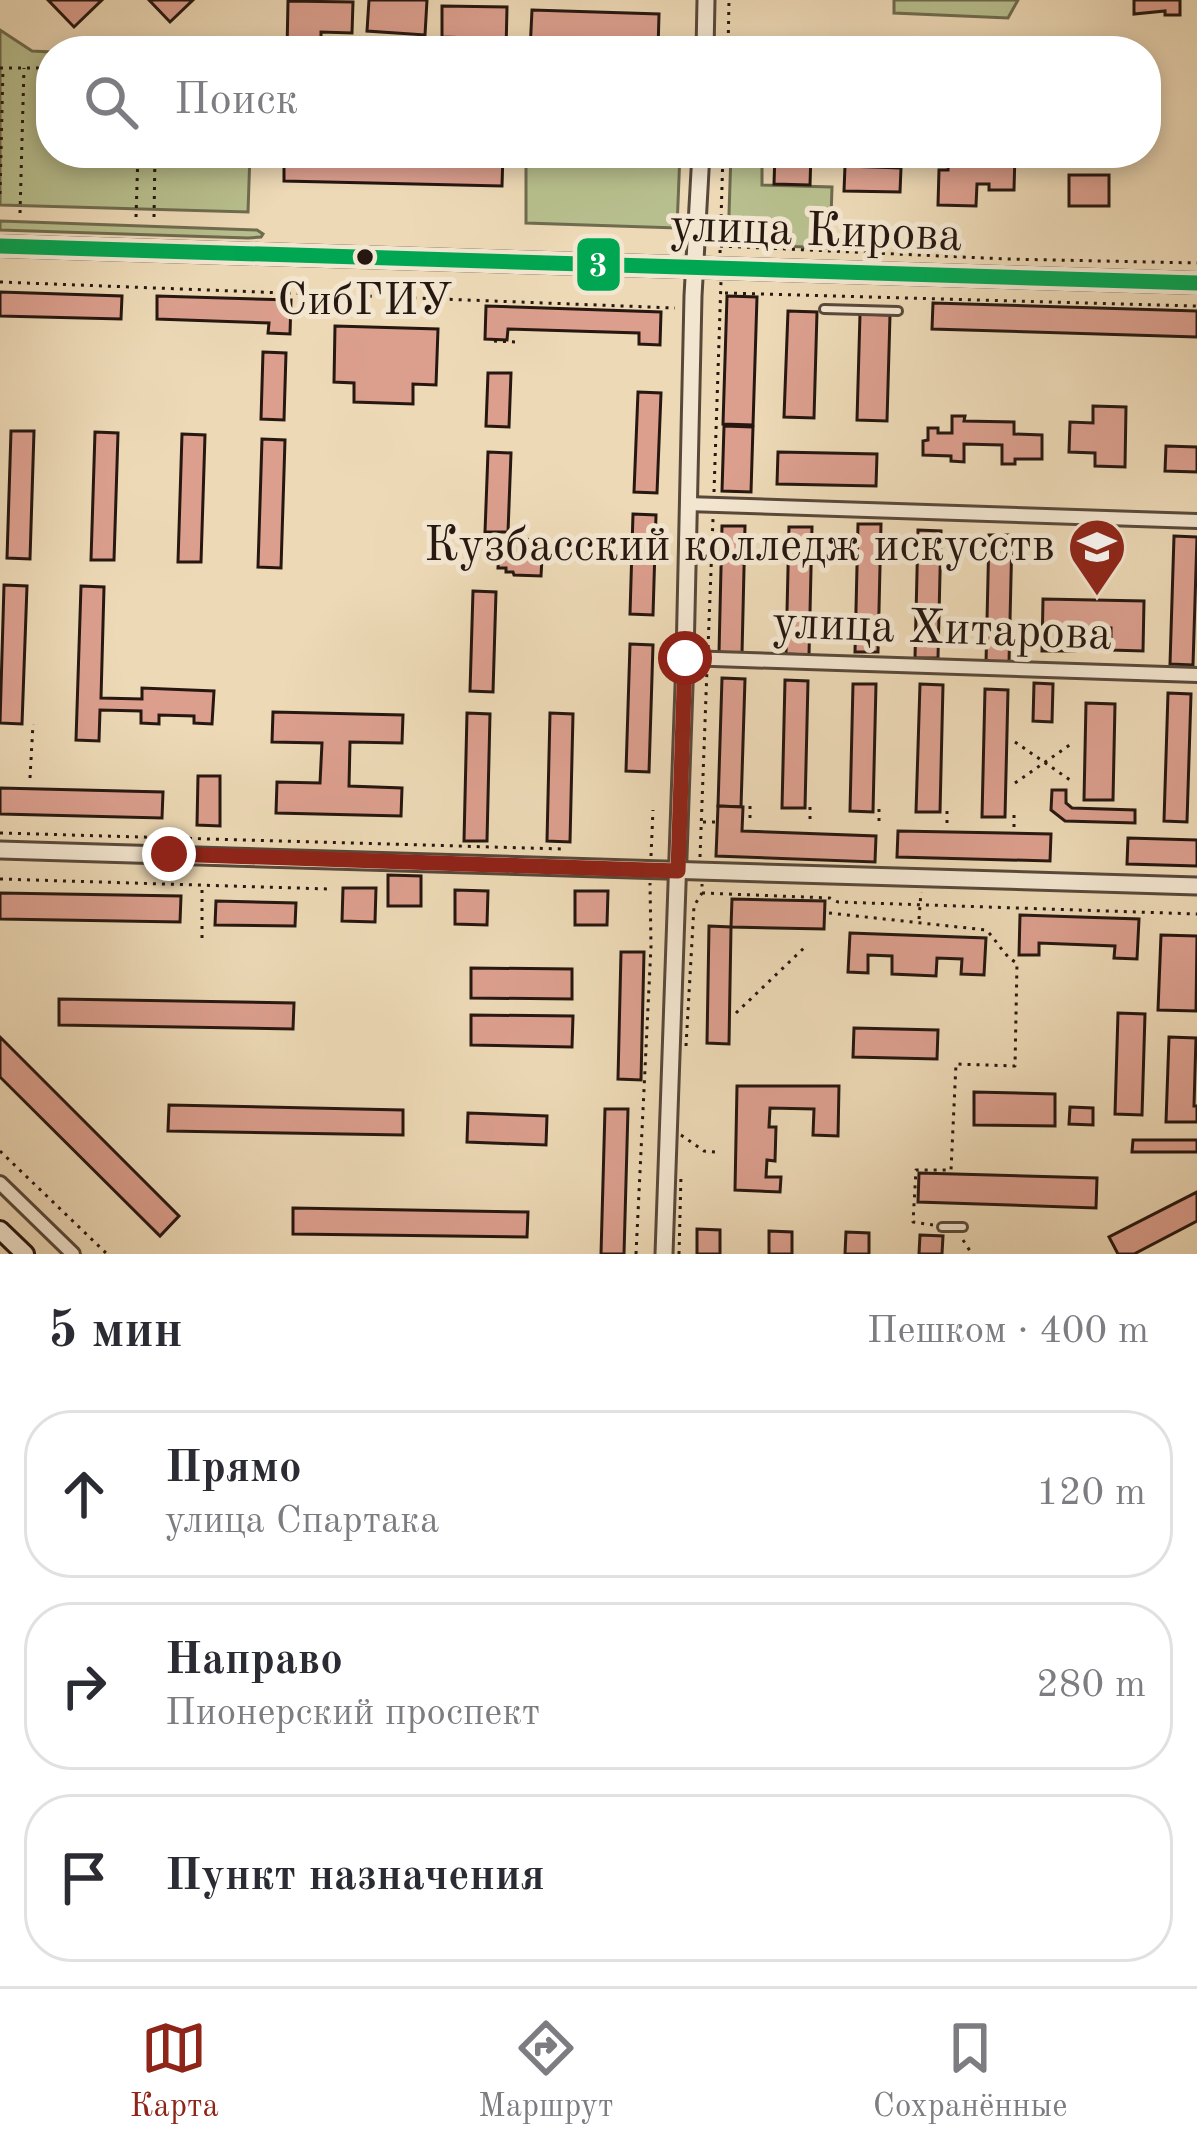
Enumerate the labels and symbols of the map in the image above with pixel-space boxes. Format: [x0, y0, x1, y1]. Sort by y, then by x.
street label: улица Кирова [669, 203, 963, 261]
line badge: 3 [575, 236, 622, 293]
marker: СибГИУ [354, 246, 376, 268]
text: 3 [588, 251, 608, 284]
place label: СибГИУ [277, 280, 453, 325]
school or university icon: Кузбасский колледж искусств [1066, 516, 1128, 598]
place label: Кузбасский колледж искусств [424, 523, 1055, 571]
street label: улица Хитарова [771, 600, 1113, 660]
route start [658, 631, 712, 685]
route end [142, 827, 196, 881]

